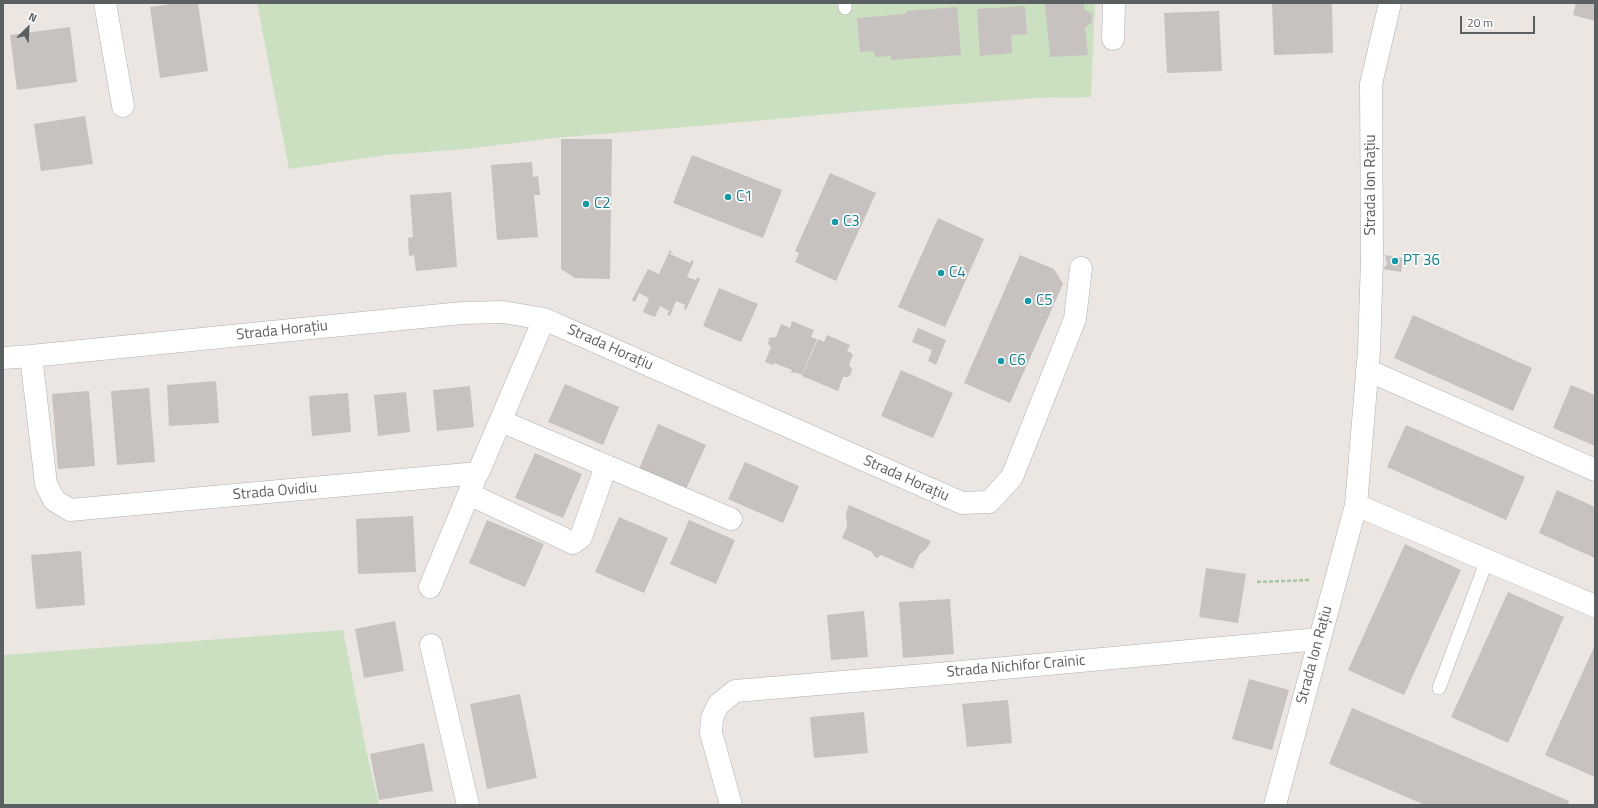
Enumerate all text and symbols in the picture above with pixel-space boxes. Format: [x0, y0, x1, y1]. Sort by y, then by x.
north arrow [8, 8, 48, 48]
text: N [26, 8, 40, 26]
scale bar [1462, 8, 1537, 34]
text: 20 m [1467, 13, 1493, 32]
street label: Strada Ion Rațiu [1362, 135, 1380, 235]
place label: C1 [736, 188, 753, 206]
marker: C1 [723, 192, 733, 202]
place label: C2 [594, 195, 611, 213]
marker: C2 [581, 199, 591, 209]
place label: C3 [843, 213, 860, 231]
marker: C3 [830, 217, 840, 227]
place label: PT 36 [1403, 252, 1440, 270]
marker: PT 36 [1390, 256, 1400, 266]
place label: C4 [949, 264, 966, 282]
marker: C4 [936, 268, 946, 278]
place label: C5 [1036, 292, 1053, 310]
marker: C5 [1023, 296, 1033, 306]
street label: Strada Horațiu [235, 317, 329, 345]
street label: Strada Horațiu [564, 321, 656, 375]
place label: C6 [1009, 352, 1026, 370]
marker: C6 [996, 356, 1006, 366]
street label: Strada Horațiu [860, 452, 952, 506]
street label: Strada Ovidiu [232, 479, 318, 505]
street label: Strada Ion Rațiu [1293, 604, 1337, 706]
street label: Strada Nichifor Crainic [946, 652, 1086, 682]

